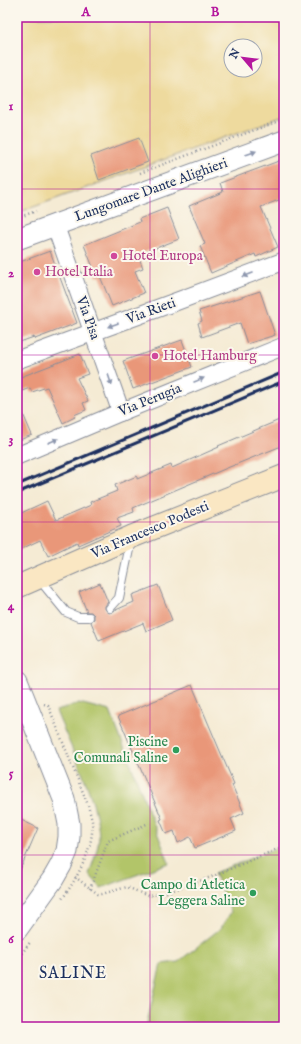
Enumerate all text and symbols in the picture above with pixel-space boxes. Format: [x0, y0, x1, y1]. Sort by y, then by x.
text: A [81, 4, 92, 21]
text: B [211, 4, 220, 21]
north arrow [223, 38, 263, 78]
text: N [226, 46, 244, 62]
text: 1 [9, 98, 14, 115]
one-way arrow [245, 150, 257, 156]
street label: Lungomare Dante Alighieri [72, 154, 230, 226]
place label: Hotel Europa [122, 247, 204, 265]
marker: Hotel Europa [109, 251, 119, 261]
place label: Hotel Italia [45, 263, 114, 281]
text: 2 [8, 265, 14, 282]
marker: Hotel Italia [32, 267, 42, 277]
one-way arrow [241, 272, 253, 278]
street label: Via Pisa [72, 293, 104, 343]
street label: Via Rieti [123, 294, 178, 329]
one-way arrow [106, 322, 118, 328]
place label: Hotel Hamburg [163, 347, 257, 365]
marker: Hotel Hamburg [150, 351, 160, 361]
one-way arrow [108, 375, 114, 387]
one-way arrow [193, 377, 204, 383]
street label: Via Perugia [115, 379, 185, 421]
text: 3 [9, 431, 14, 448]
one-way arrow [47, 438, 58, 444]
street label: Via Francesco Podesti [88, 497, 212, 563]
text: 4 [8, 598, 15, 615]
place label: Piscine Comunali Saline [74, 733, 169, 767]
marker: Piscine Comunali Saline [171, 745, 181, 755]
text: 5 [9, 765, 14, 782]
place label: Campo di Atletica Leggera Saline [141, 876, 246, 910]
marker: Campo di Atletica Leggera Saline [248, 888, 258, 898]
text: 6 [8, 931, 14, 948]
district label: SALINE [39, 964, 107, 984]

